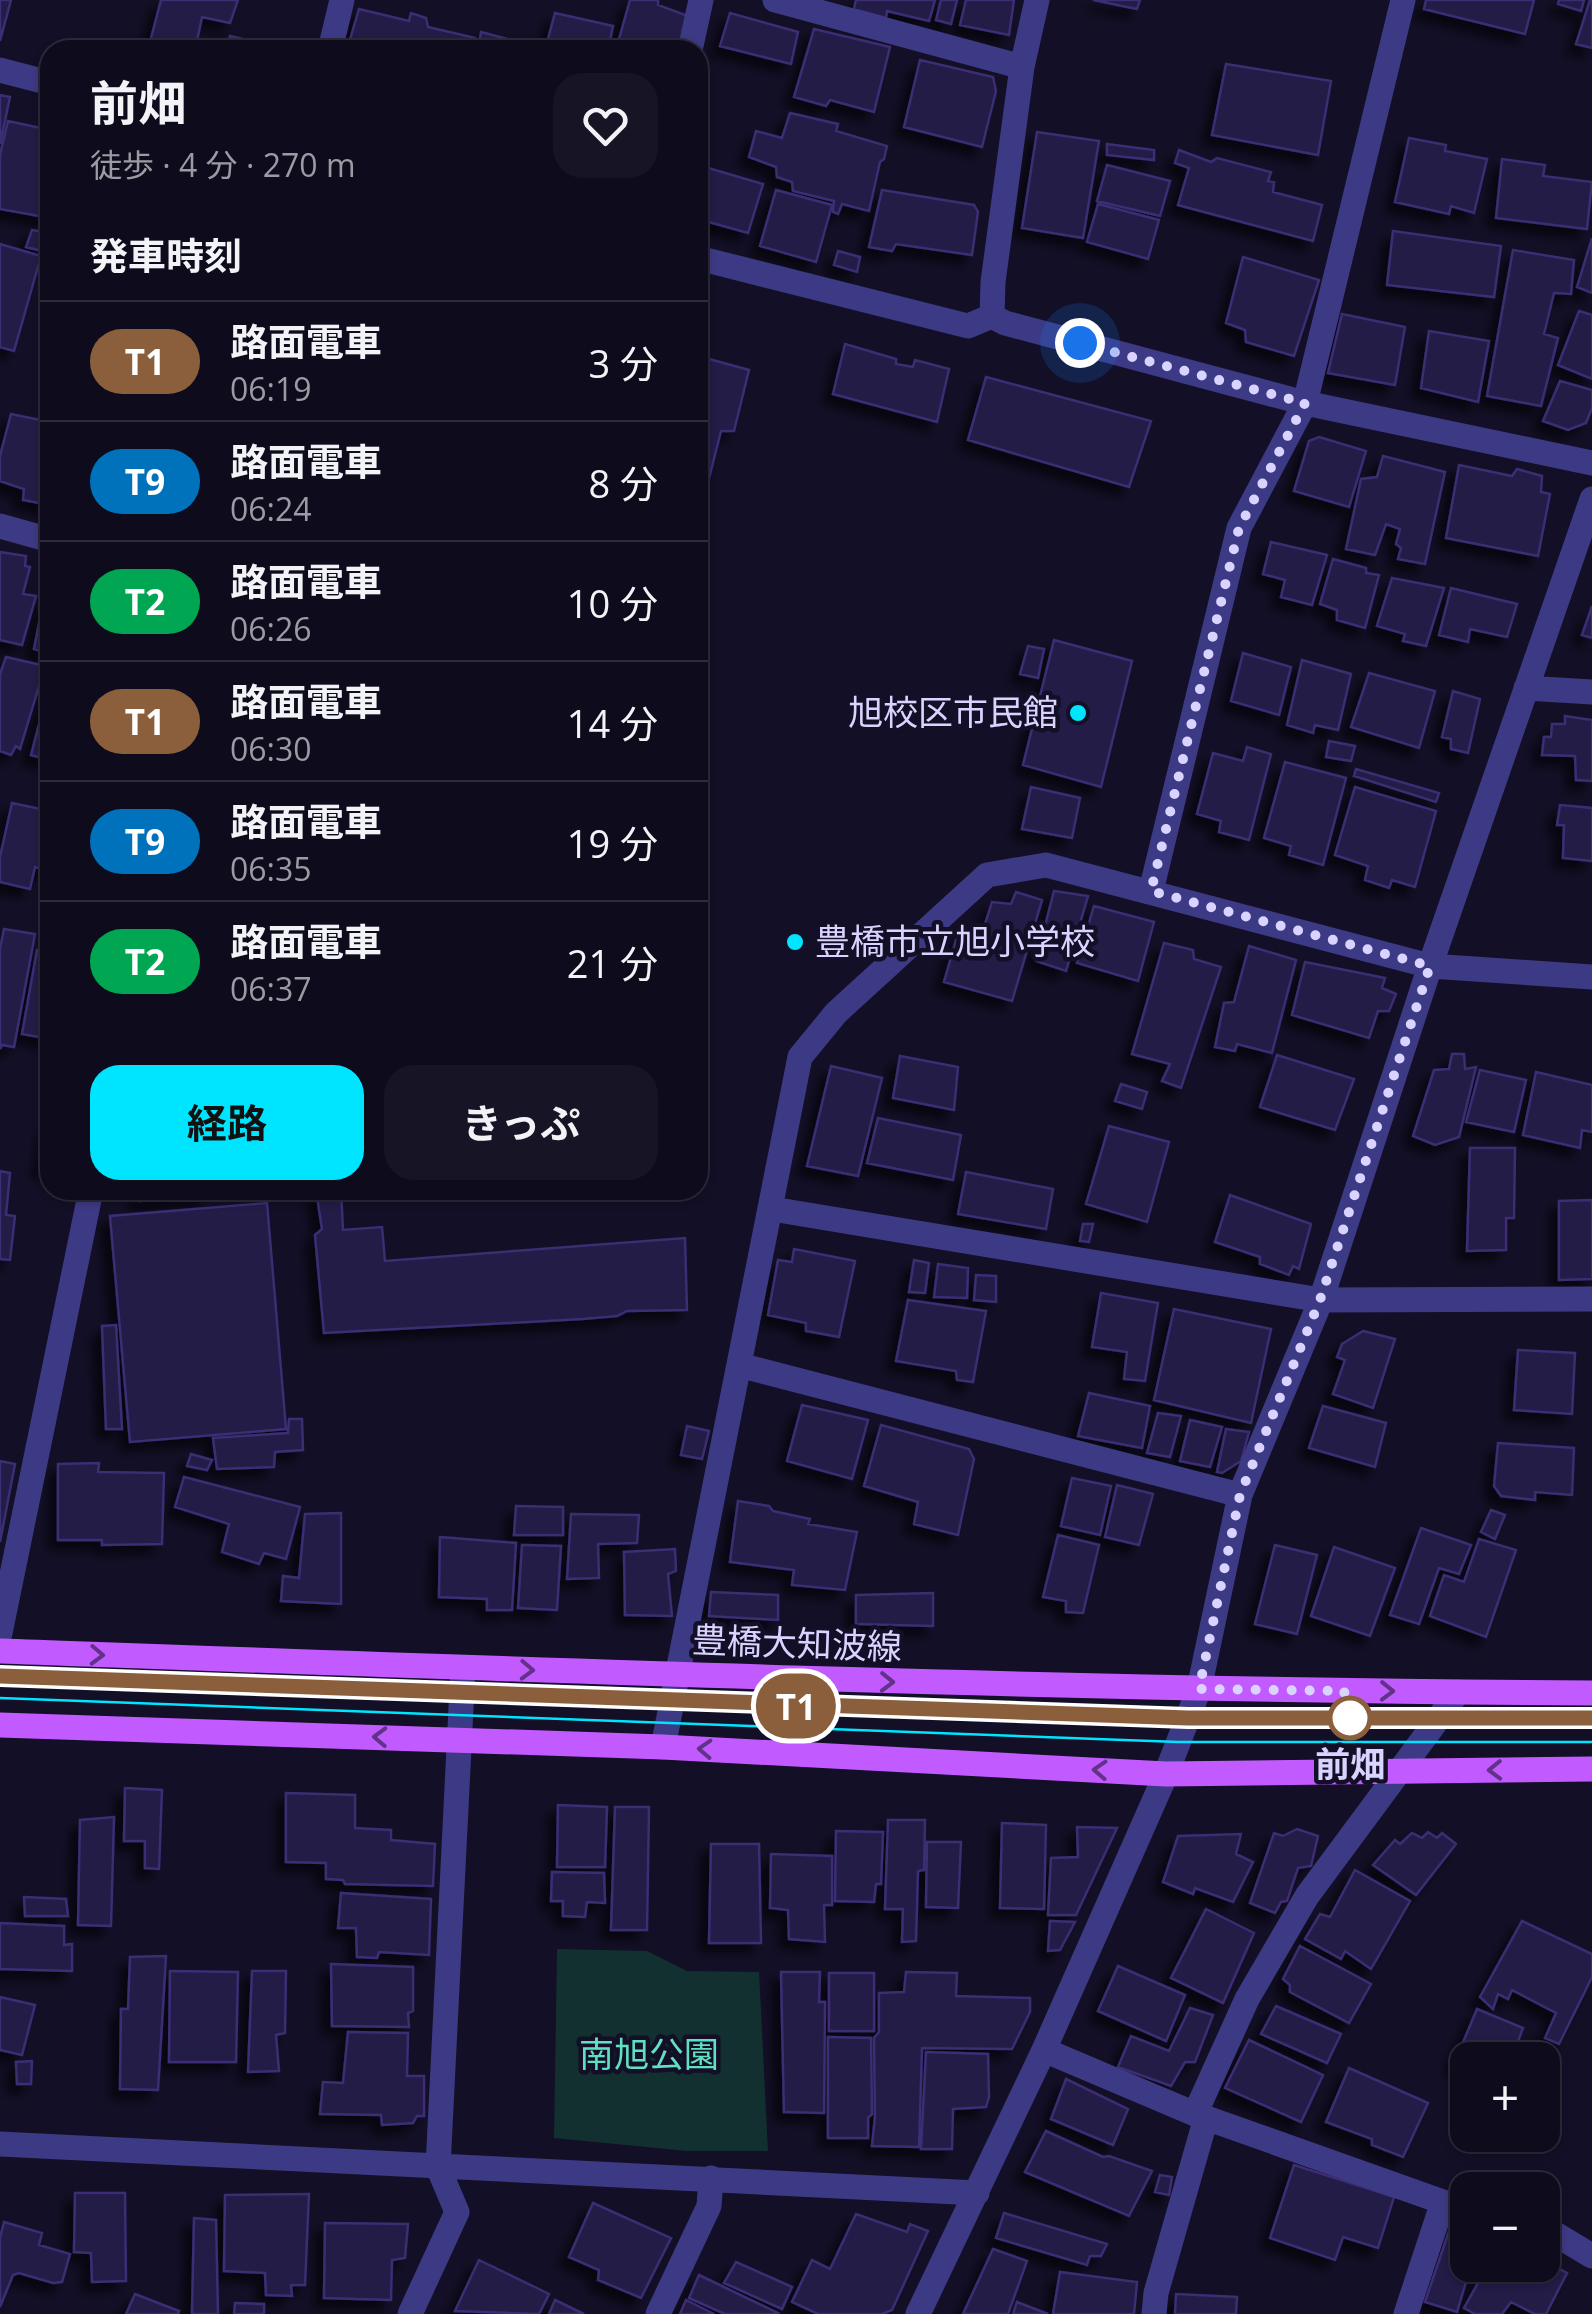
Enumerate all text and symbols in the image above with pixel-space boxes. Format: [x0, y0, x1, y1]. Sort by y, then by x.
text: 前畑 [90, 70, 186, 135]
button: heart [553, 73, 658, 178]
text: 徒歩 · 4 分 · 270 m [90, 143, 356, 186]
text: 発車時刻 [90, 229, 242, 281]
text: 路面電車 [230, 315, 382, 367]
your location [1055, 318, 1105, 368]
text: 3 分 [588, 337, 658, 389]
text: T1 [125, 338, 165, 385]
text: 06:19 [230, 367, 312, 410]
text: 路面電車 [230, 435, 382, 487]
text: 8 分 [588, 457, 658, 509]
text: T9 [125, 458, 165, 505]
text: 06:24 [230, 487, 312, 530]
text: 路面電車 [230, 555, 382, 607]
text: 10 分 [567, 577, 658, 629]
text: T2 [125, 578, 165, 625]
text: 06:26 [230, 607, 312, 650]
text: 路面電車 [230, 675, 382, 727]
place label: 旭校区市民館 [848, 688, 1058, 735]
text: 14 分 [567, 697, 658, 749]
text: T1 [125, 698, 165, 745]
marker: 旭校区市民館 [1067, 702, 1089, 724]
text: 06:30 [230, 727, 312, 770]
text: 路面電車 [230, 795, 382, 847]
text: 19 分 [567, 817, 658, 869]
text: T9 [125, 818, 165, 865]
text: 06:35 [230, 847, 312, 890]
text: 路面電車 [230, 915, 382, 967]
place label: 豊橋市立旭小学校 [815, 917, 1095, 964]
marker: 豊橋市立旭小学校 [784, 931, 806, 953]
text: 21 分 [567, 937, 658, 989]
text: T2 [125, 938, 165, 985]
text: 06:37 [230, 967, 312, 1010]
button: 経路 [90, 1065, 364, 1180]
button: きっぷ [384, 1065, 658, 1180]
street label: 豊橋大知波線 [691, 1615, 903, 1670]
one-way arrow [90, 1644, 106, 1665]
one-way arrow [520, 1660, 536, 1681]
one-way arrow [879, 1671, 895, 1692]
line badge: T1 [751, 1674, 841, 1738]
one-way arrow [1379, 1681, 1395, 1702]
text: T1 [776, 1683, 816, 1730]
marker: 前畑 [1329, 1697, 1371, 1739]
one-way arrow [372, 1727, 388, 1748]
one-way arrow [697, 1739, 713, 1760]
place label: 前畑 [1315, 1740, 1385, 1787]
one-way arrow [1486, 1759, 1502, 1781]
one-way arrow [1091, 1760, 1107, 1781]
park label: 南旭公園 [579, 2030, 719, 2077]
map controls [1450, 2042, 1560, 2282]
button: + [1450, 2042, 1560, 2152]
button: − [1450, 2172, 1560, 2282]

